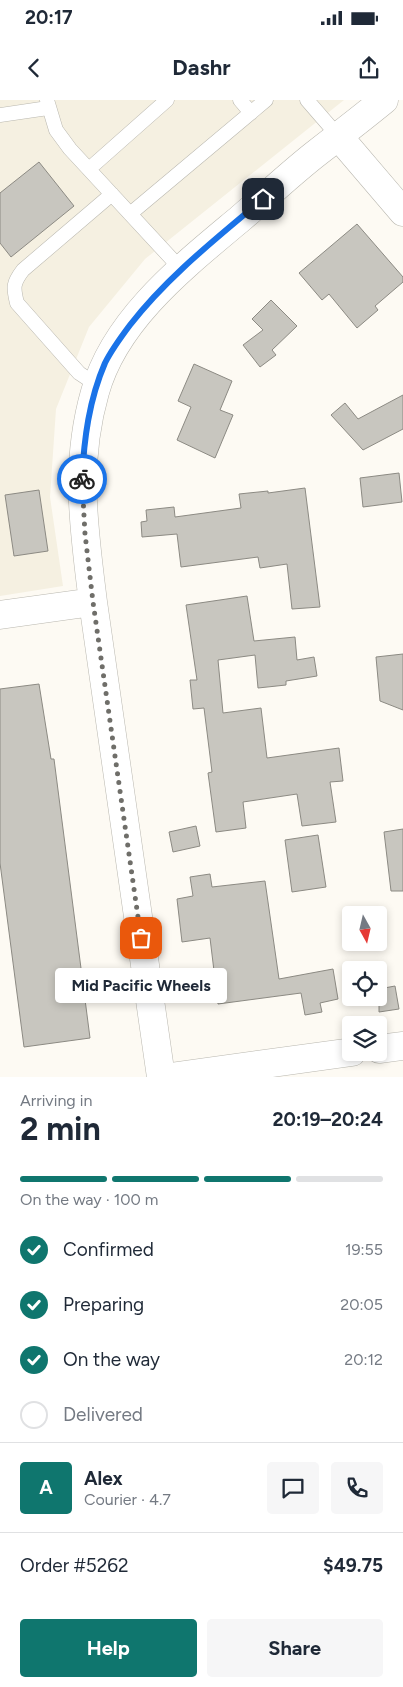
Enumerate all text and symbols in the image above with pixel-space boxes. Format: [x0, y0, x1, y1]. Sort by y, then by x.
text: 20:17 [25, 6, 73, 29]
icon: back [20, 54, 48, 82]
text: Dashr [172, 54, 231, 81]
icon: share [355, 54, 383, 82]
pin [242, 178, 284, 220]
icon: home [249, 185, 277, 213]
courier [57, 454, 107, 504]
icon: bike [68, 465, 96, 493]
north arrow [342, 906, 388, 951]
map controls [342, 906, 387, 1061]
pin [120, 917, 162, 959]
icon: bag [127, 924, 155, 952]
button: locate [342, 961, 387, 1006]
callout: Mid Pacific Wheels [55, 968, 227, 1003]
text: Mid Pacific Wheels [71, 976, 211, 995]
button: layers [342, 1016, 387, 1061]
text: Arriving in [20, 1091, 92, 1110]
text: 20:19–20:24 [272, 1108, 383, 1131]
text: 2 min [20, 1110, 101, 1148]
text: On the way · 100 m [20, 1190, 158, 1209]
icon: check [20, 1236, 48, 1264]
text: Confirmed [63, 1238, 154, 1261]
text: 19:55 [345, 1240, 383, 1259]
icon: check [20, 1291, 48, 1319]
text: Preparing [63, 1293, 144, 1316]
text: 20:05 [340, 1295, 383, 1314]
icon: check [20, 1346, 48, 1374]
text: On the way [63, 1348, 160, 1371]
text: 20:12 [344, 1350, 383, 1369]
text: Delivered [63, 1403, 143, 1426]
button: chat [267, 1462, 319, 1514]
button: phone [331, 1462, 383, 1514]
text: Alex [84, 1467, 123, 1490]
text: A [39, 1476, 53, 1499]
text: Courier · 4.7 [84, 1490, 171, 1509]
text: Order #5262 [20, 1554, 129, 1577]
text: $49.75 [323, 1554, 383, 1577]
button: Help [20, 1619, 197, 1677]
button: Share [207, 1619, 383, 1677]

